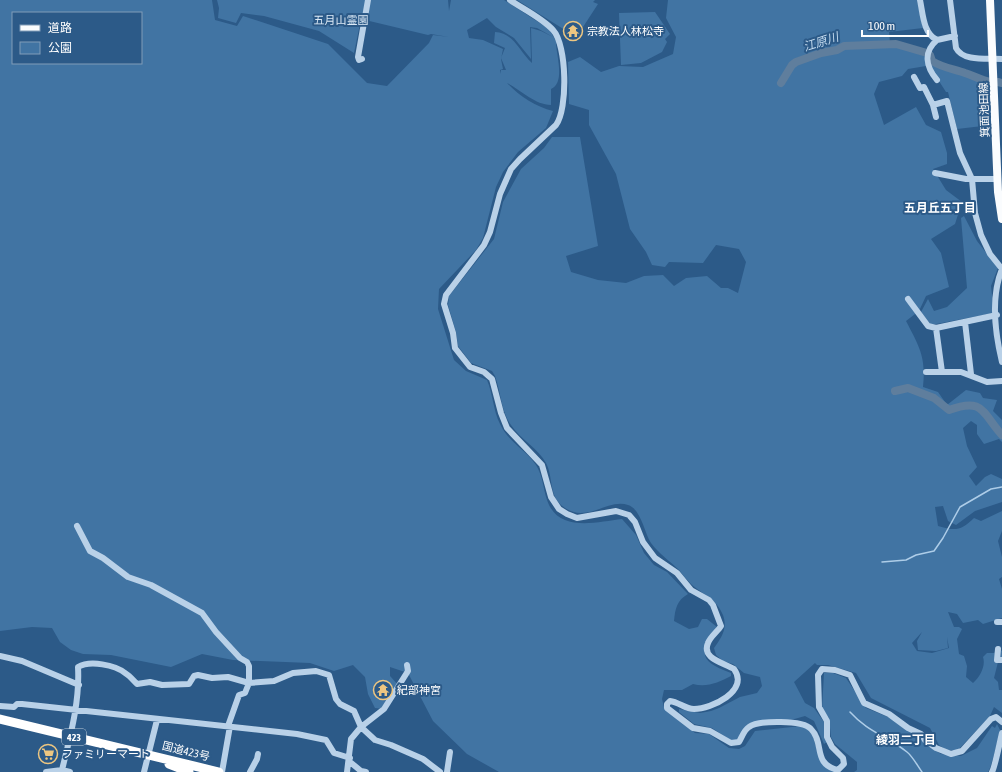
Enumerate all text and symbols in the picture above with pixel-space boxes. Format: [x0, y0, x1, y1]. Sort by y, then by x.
legend [12, 12, 142, 64]
scale bar [862, 12, 928, 38]
park label: 五月山霊園 [314, 14, 369, 26]
text: 100 m [868, 19, 895, 33]
temple icon: 宗教法人林松寺 [562, 20, 584, 42]
text: 道路 [48, 21, 72, 35]
place label: 宗教法人林松寺 [587, 25, 664, 37]
water label: 江原川 [802, 29, 842, 54]
text: 公園 [48, 41, 72, 55]
street label: 箕面池田線 [977, 82, 991, 138]
district label: 五月丘五丁目 [904, 201, 976, 215]
temple icon: 紀部神宮 [372, 679, 394, 701]
place label: 紀部神宮 [397, 684, 441, 696]
road number: 423 [62, 729, 86, 745]
district label: 綾羽二丁目 [876, 733, 936, 747]
street label: 国道423号 [161, 739, 211, 763]
supermarket icon: ファミリーマート [37, 743, 59, 765]
place label: ファミリーマート [62, 748, 150, 760]

